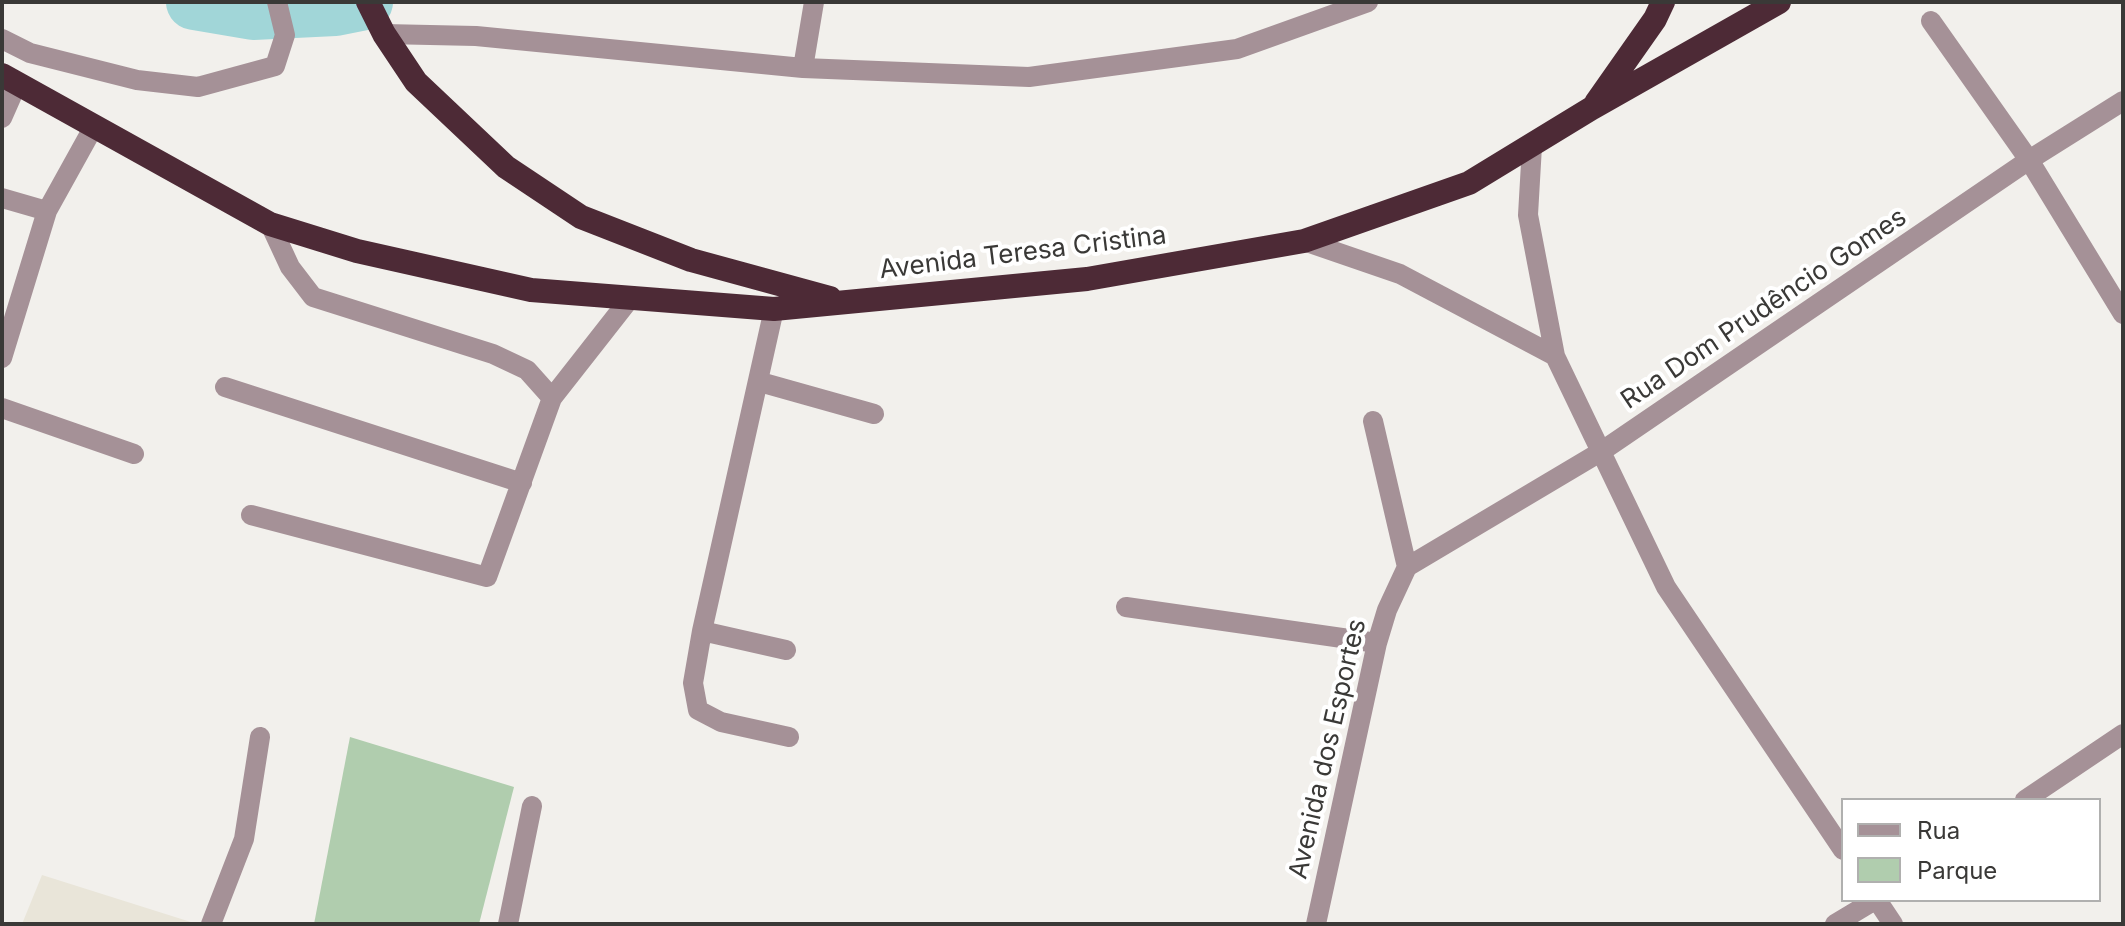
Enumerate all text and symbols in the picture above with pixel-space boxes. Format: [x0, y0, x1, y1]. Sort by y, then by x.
street label: Rua Dom Prudêncio Gomes [1615, 202, 1913, 416]
street label: Avenida Teresa Cristina [878, 220, 1168, 286]
street label: Avenida dos Esportes [1283, 616, 1373, 882]
legend [1841, 798, 2101, 902]
text: Rua [1917, 816, 1960, 845]
text: Parque [1917, 856, 1997, 885]

